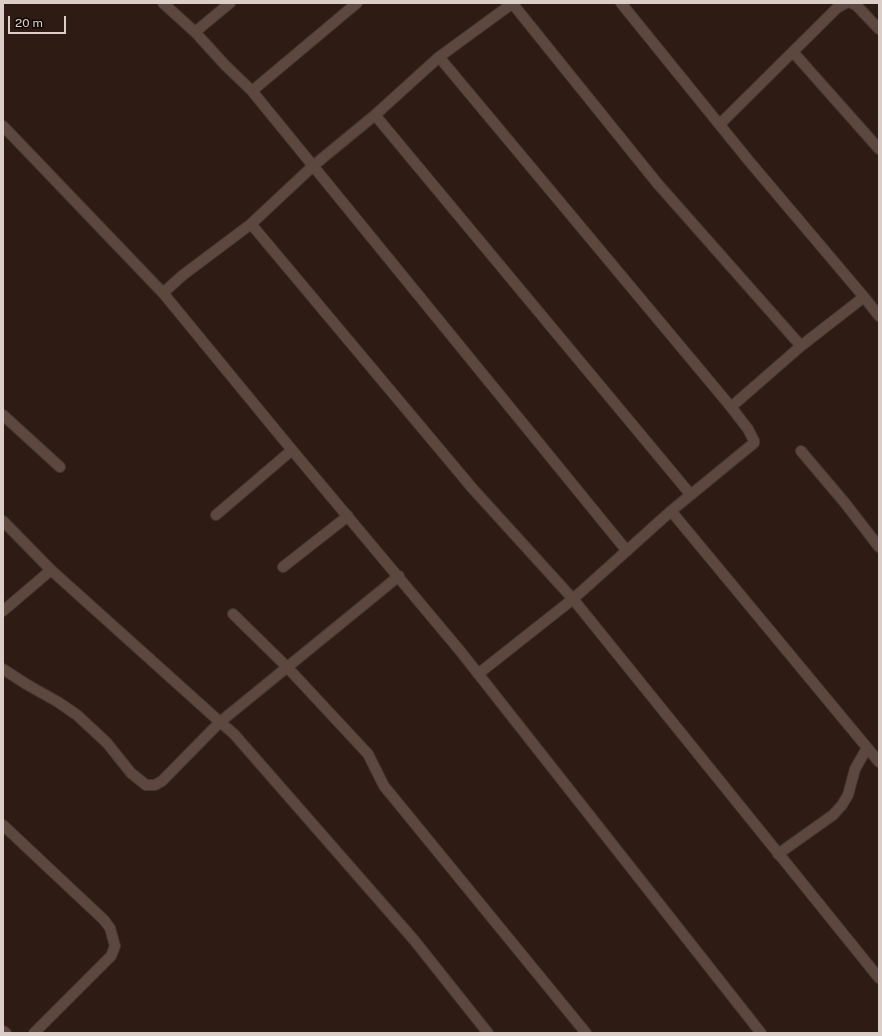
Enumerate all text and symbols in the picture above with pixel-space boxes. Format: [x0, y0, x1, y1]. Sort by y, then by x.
scale bar [10, 8, 68, 34]
text: 20 m [15, 16, 43, 30]

